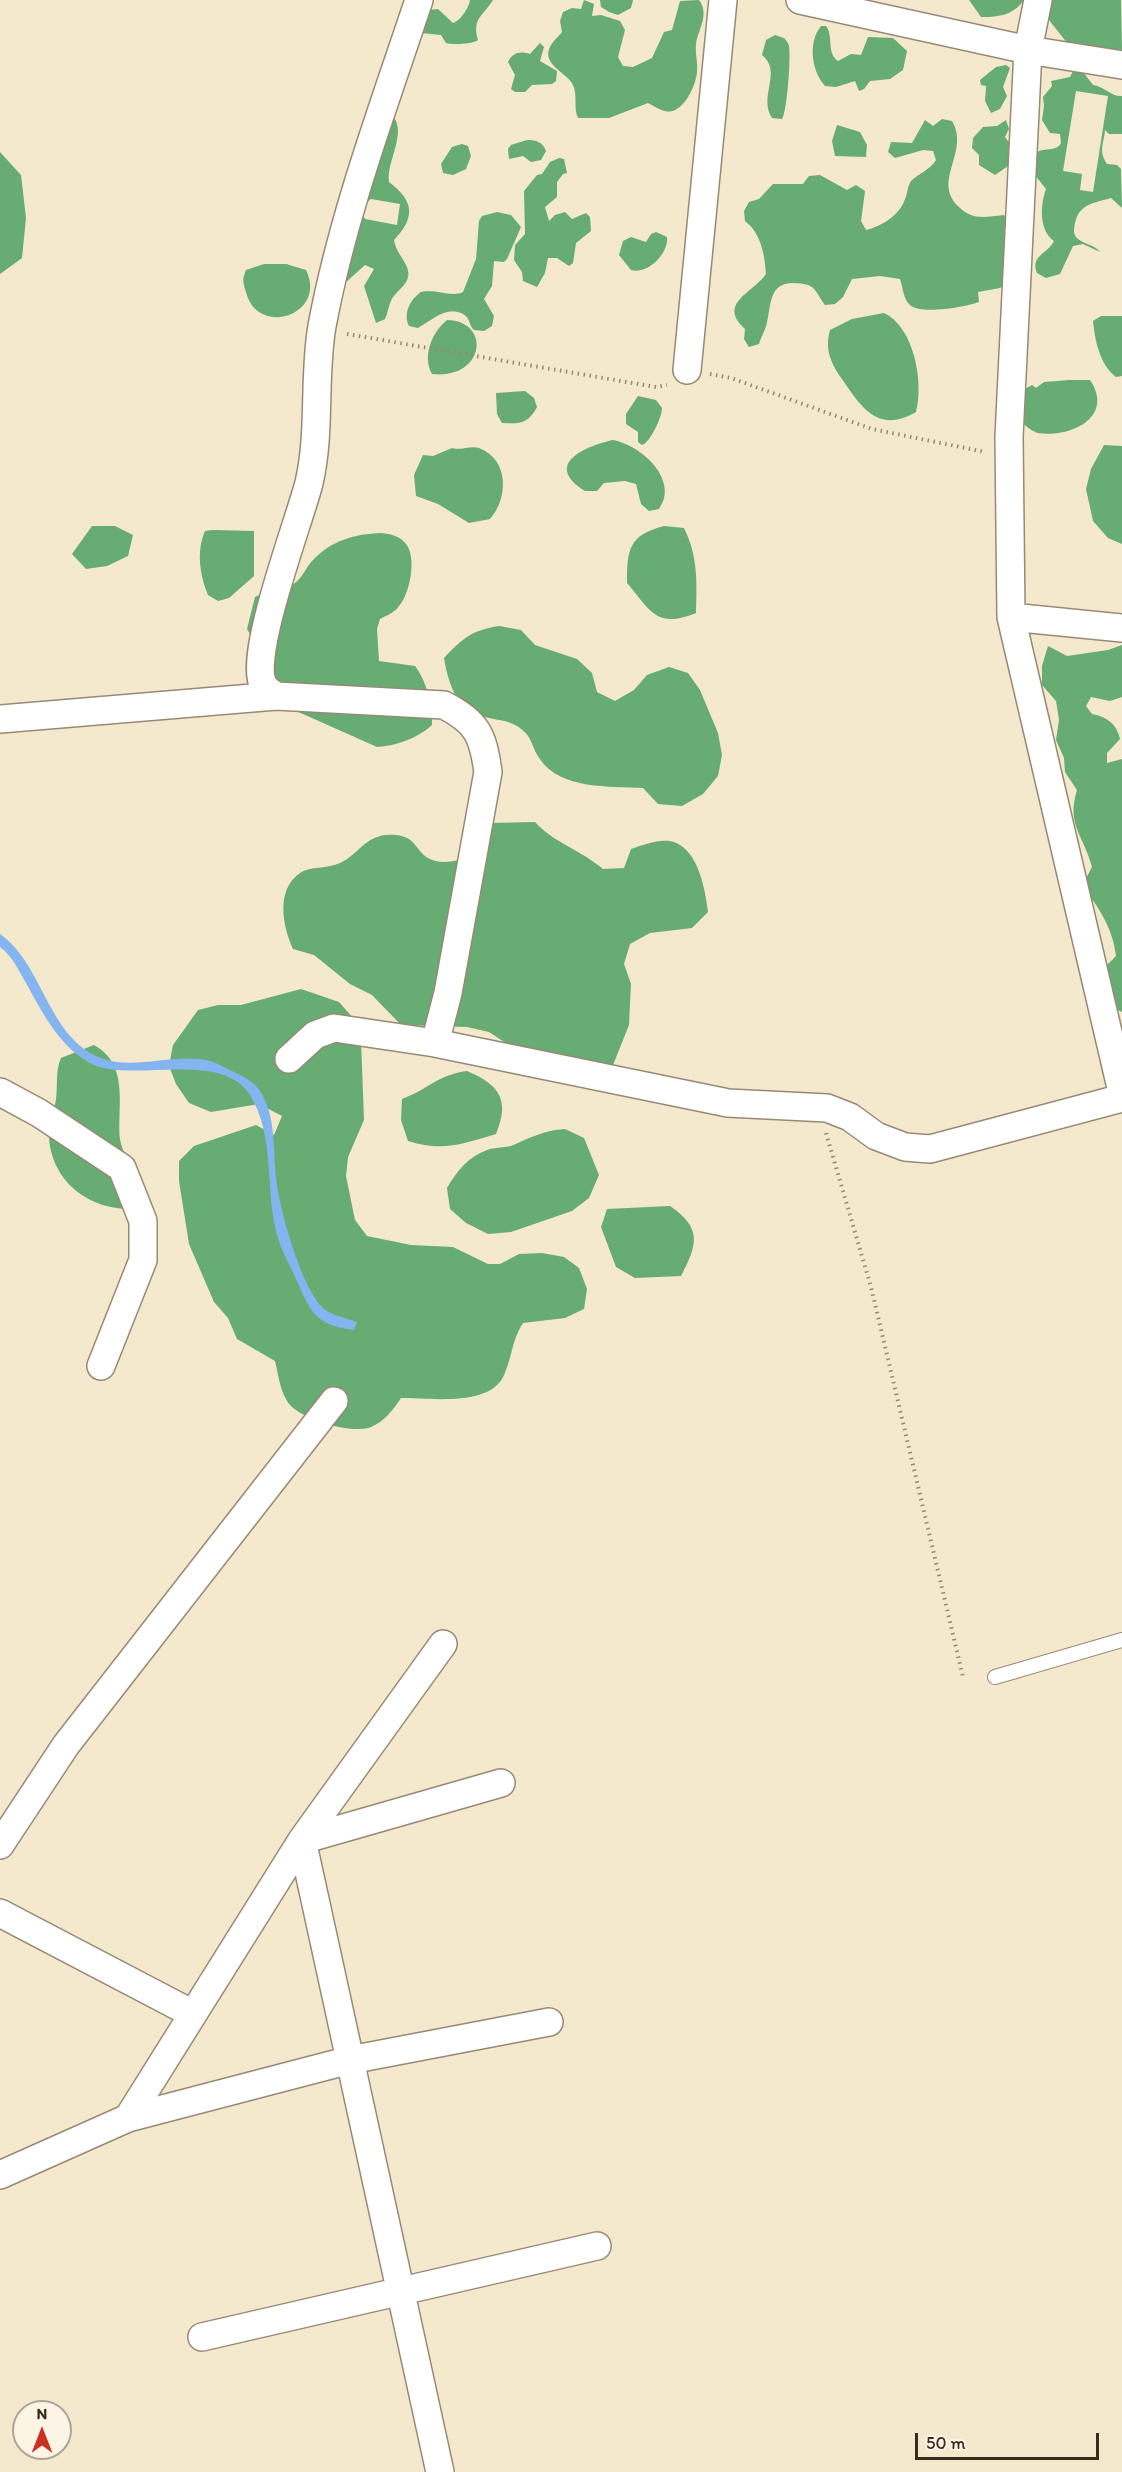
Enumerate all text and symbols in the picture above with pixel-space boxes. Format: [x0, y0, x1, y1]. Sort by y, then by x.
north arrow [12, 2400, 72, 2460]
text: N [37, 2404, 47, 2423]
scale bar [918, 2421, 1102, 2459]
text: 50 m [926, 2432, 966, 2454]

